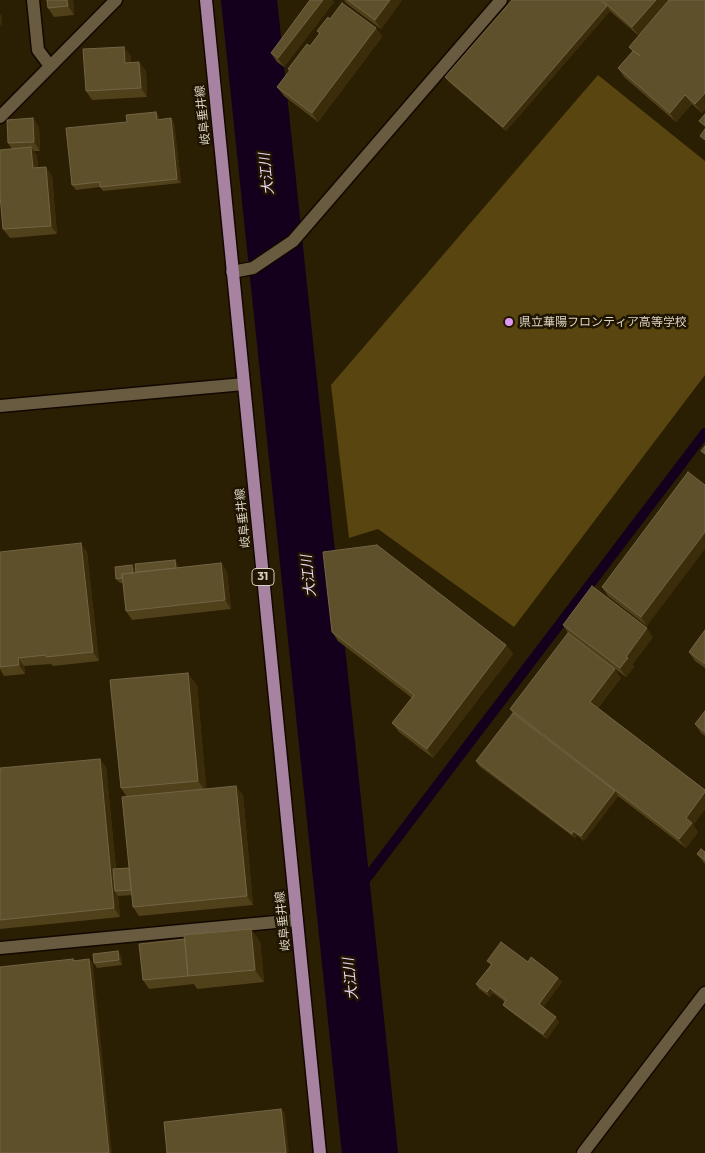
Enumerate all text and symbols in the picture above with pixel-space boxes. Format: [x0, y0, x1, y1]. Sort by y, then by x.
street label: 岐阜垂井線 [193, 84, 213, 146]
water label: 大江川 [256, 152, 278, 196]
place label: 県立華陽フロンティア高等学校 [519, 315, 687, 329]
marker: 県立華陽フロンティア高等学校 [503, 316, 515, 328]
street label: 岐阜垂井線 [233, 487, 253, 549]
water label: 大江川 [298, 554, 320, 598]
road number: 31 [252, 568, 274, 586]
street label: 岐阜垂井線 [273, 890, 293, 952]
water label: 大江川 [340, 957, 362, 1001]

